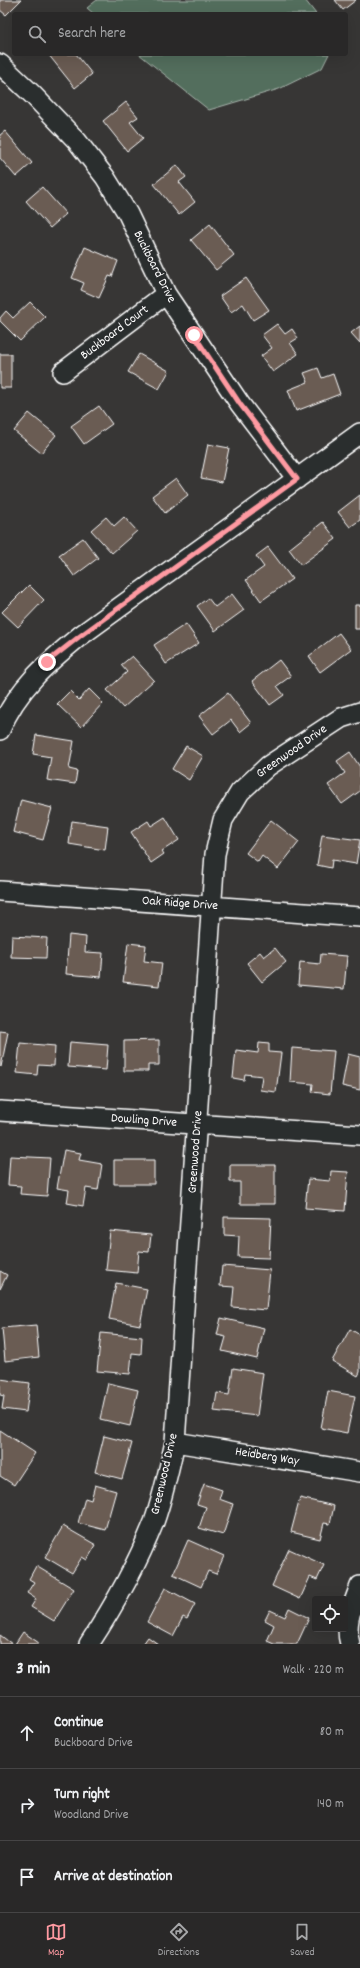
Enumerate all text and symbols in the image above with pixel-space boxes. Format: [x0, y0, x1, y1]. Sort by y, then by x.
search box [12, 12, 348, 56]
icon: search [26, 23, 48, 45]
text: Search here [58, 23, 126, 45]
street label: Buckboard Drive [128, 228, 180, 307]
street label: Buckboard Court [77, 301, 153, 365]
route start [185, 326, 203, 344]
route end [38, 653, 56, 671]
street label: Greenwood Drive [253, 720, 332, 784]
street label: Oak Ridge Drive [141, 892, 219, 916]
street label: Dowling Drive [110, 1109, 178, 1133]
street label: Greenwood Drive [184, 1110, 208, 1194]
street label: Greenwood Drive [146, 1431, 184, 1517]
street label: Heidberg Way [234, 1443, 301, 1472]
map controls [312, 1596, 348, 1632]
button: locate [312, 1596, 348, 1632]
text: 3 min [16, 1658, 50, 1682]
text: Walk · 220 m [283, 1661, 344, 1680]
text: Continue [54, 1712, 103, 1734]
icon: ahead [16, 1722, 38, 1744]
text: 80 m [320, 1723, 344, 1742]
text: Buckboard Drive [54, 1734, 133, 1753]
text: Turn right [54, 1784, 110, 1806]
icon: right [16, 1794, 38, 1816]
text: 140 m [317, 1795, 344, 1814]
text: Woodland Drive [54, 1806, 128, 1825]
icon: arrive [16, 1866, 38, 1888]
text: Arrive at destination [54, 1866, 172, 1888]
tab: Map [45, 1921, 67, 1961]
tab: Directions [158, 1921, 200, 1961]
tab: Saved [290, 1921, 315, 1961]

